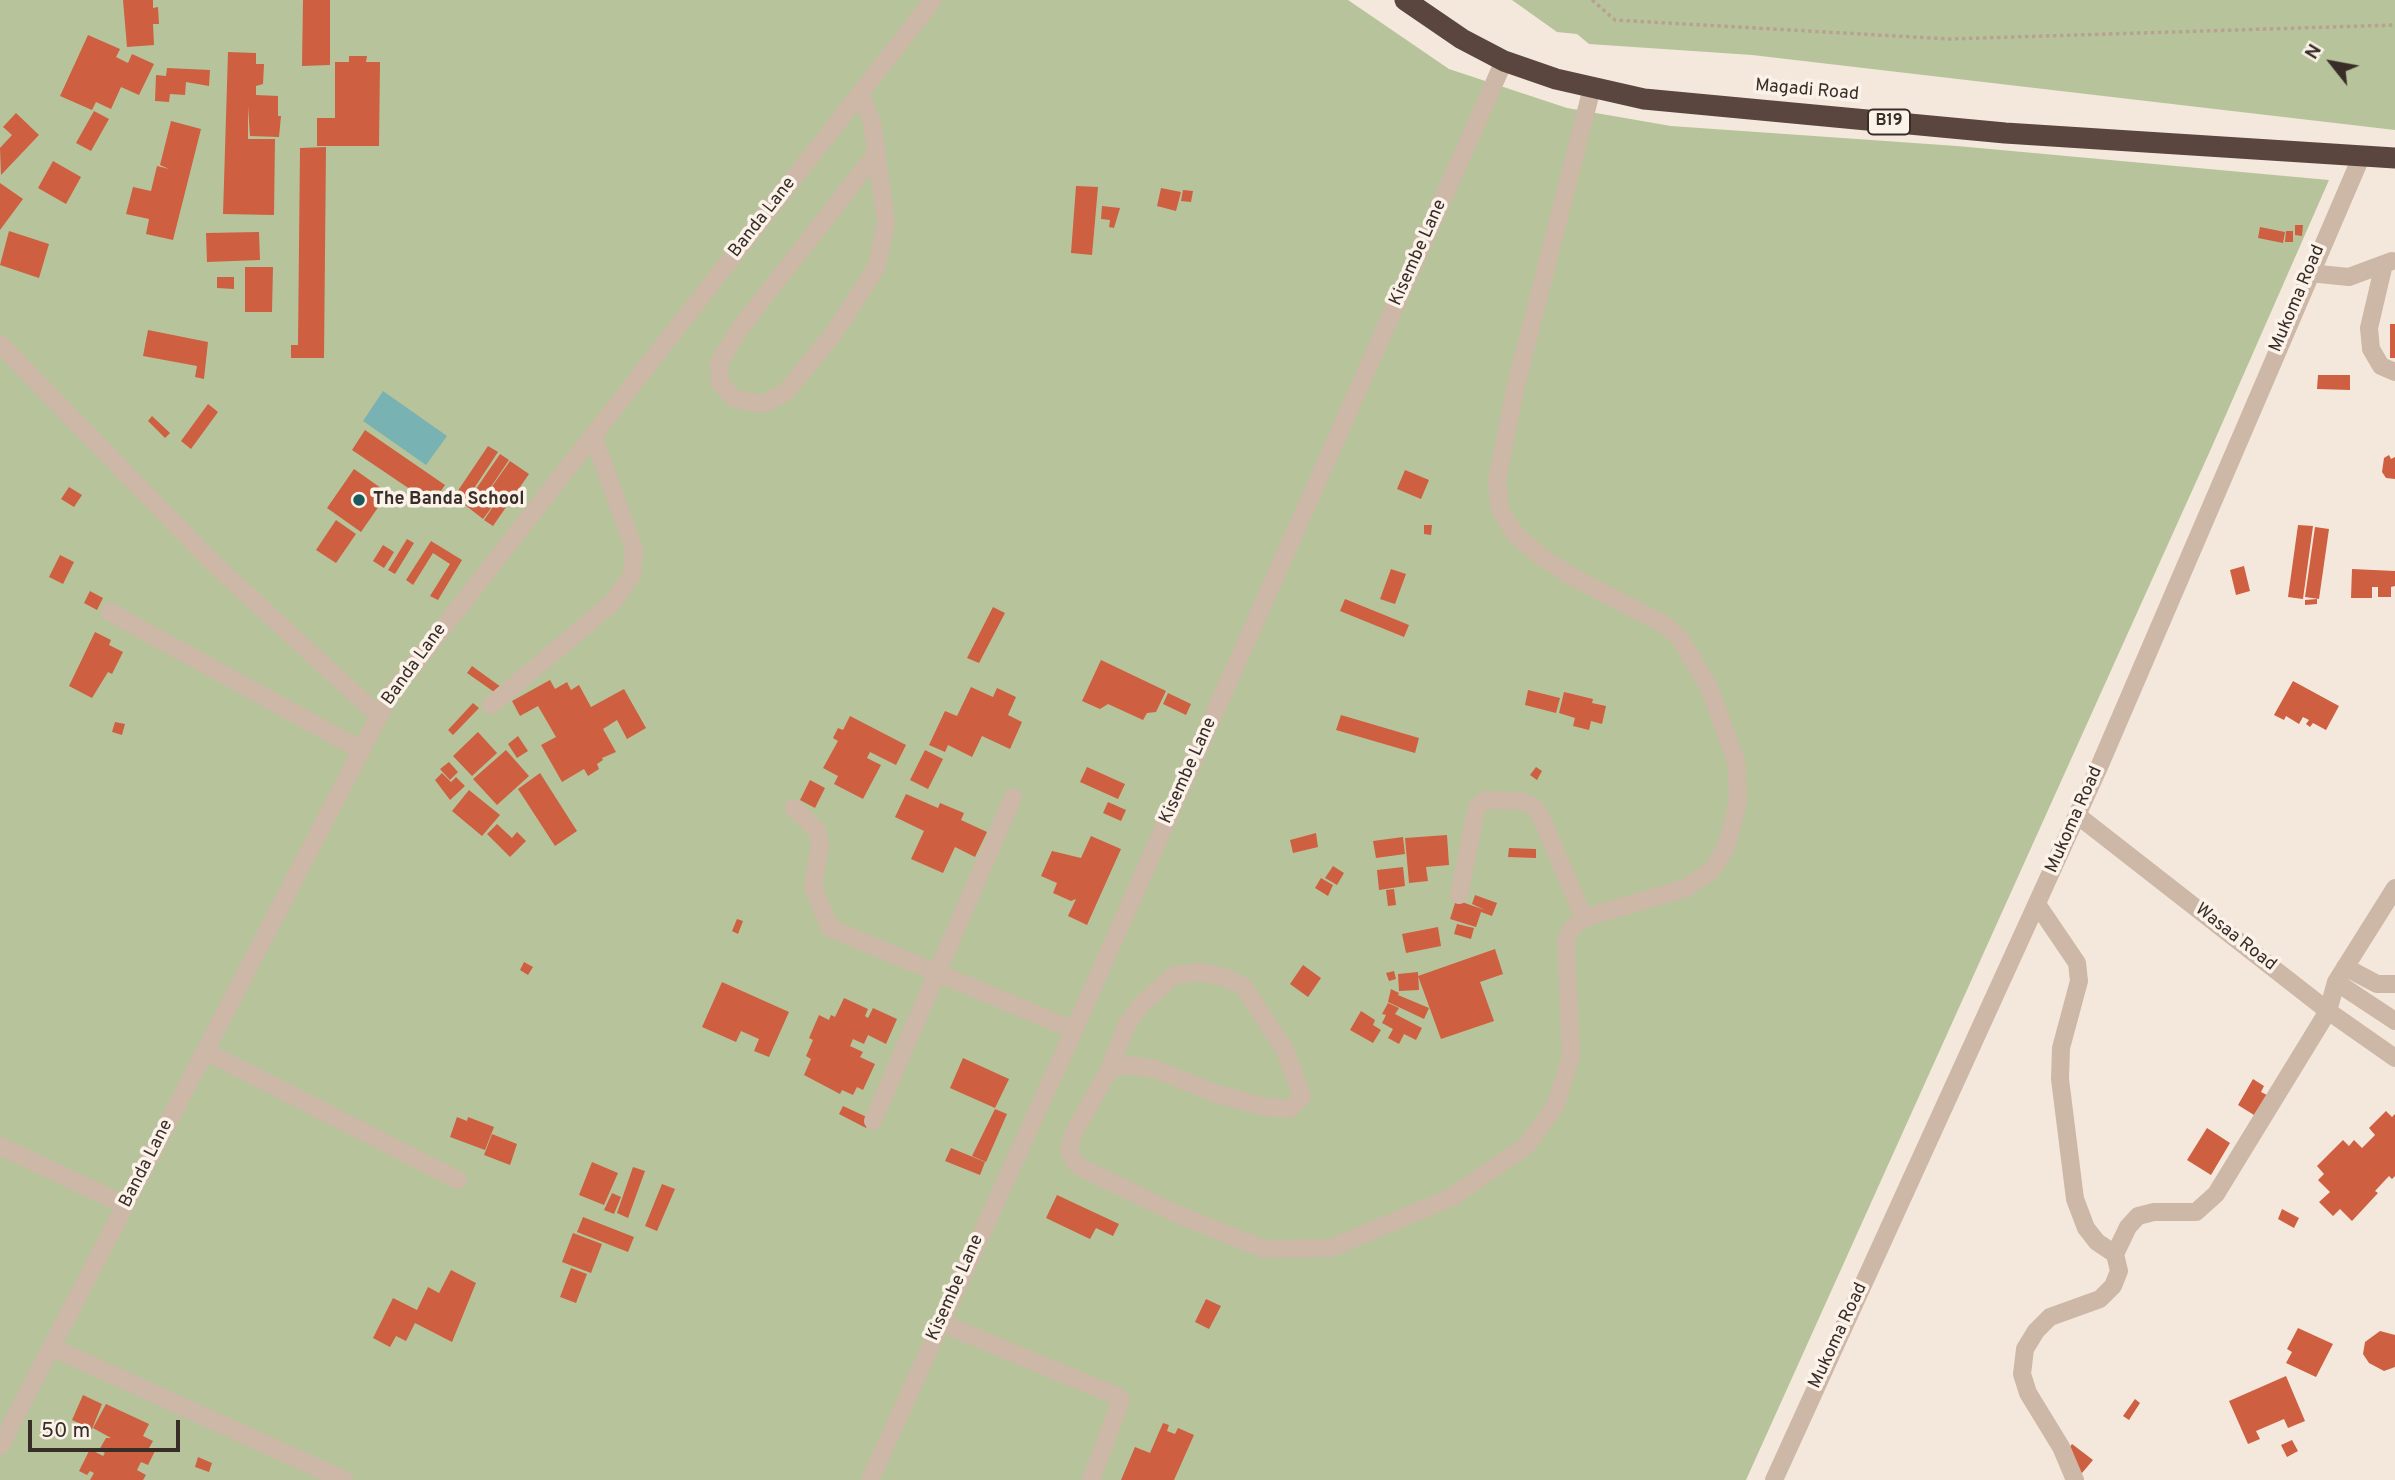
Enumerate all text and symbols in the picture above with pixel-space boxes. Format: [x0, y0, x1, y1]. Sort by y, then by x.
north arrow [2297, 28, 2367, 98]
text: N [2300, 40, 2328, 64]
street label: Magadi Road [1754, 76, 1860, 106]
road number: B19 [1868, 110, 1910, 134]
street label: Banda Lane [725, 174, 801, 262]
street label: Kisembe Lane [1386, 197, 1452, 309]
street label: Mukoma Road [2266, 242, 2330, 356]
place label: The Banda School [373, 489, 524, 511]
marker: The Banda School [351, 492, 367, 508]
street label: Banda Lane [378, 620, 452, 710]
street label: Kisembe Lane [1156, 715, 1222, 827]
street label: Mukoma Road [2042, 763, 2108, 877]
street label: Wasaa Road [2190, 900, 2280, 976]
street label: Banda Lane [116, 1116, 178, 1212]
street label: Kisembe Lane [923, 1232, 989, 1344]
street label: Mukoma Road [1805, 1280, 1873, 1392]
scale bar [32, 1406, 184, 1450]
text: 50 m [41, 1418, 90, 1445]

